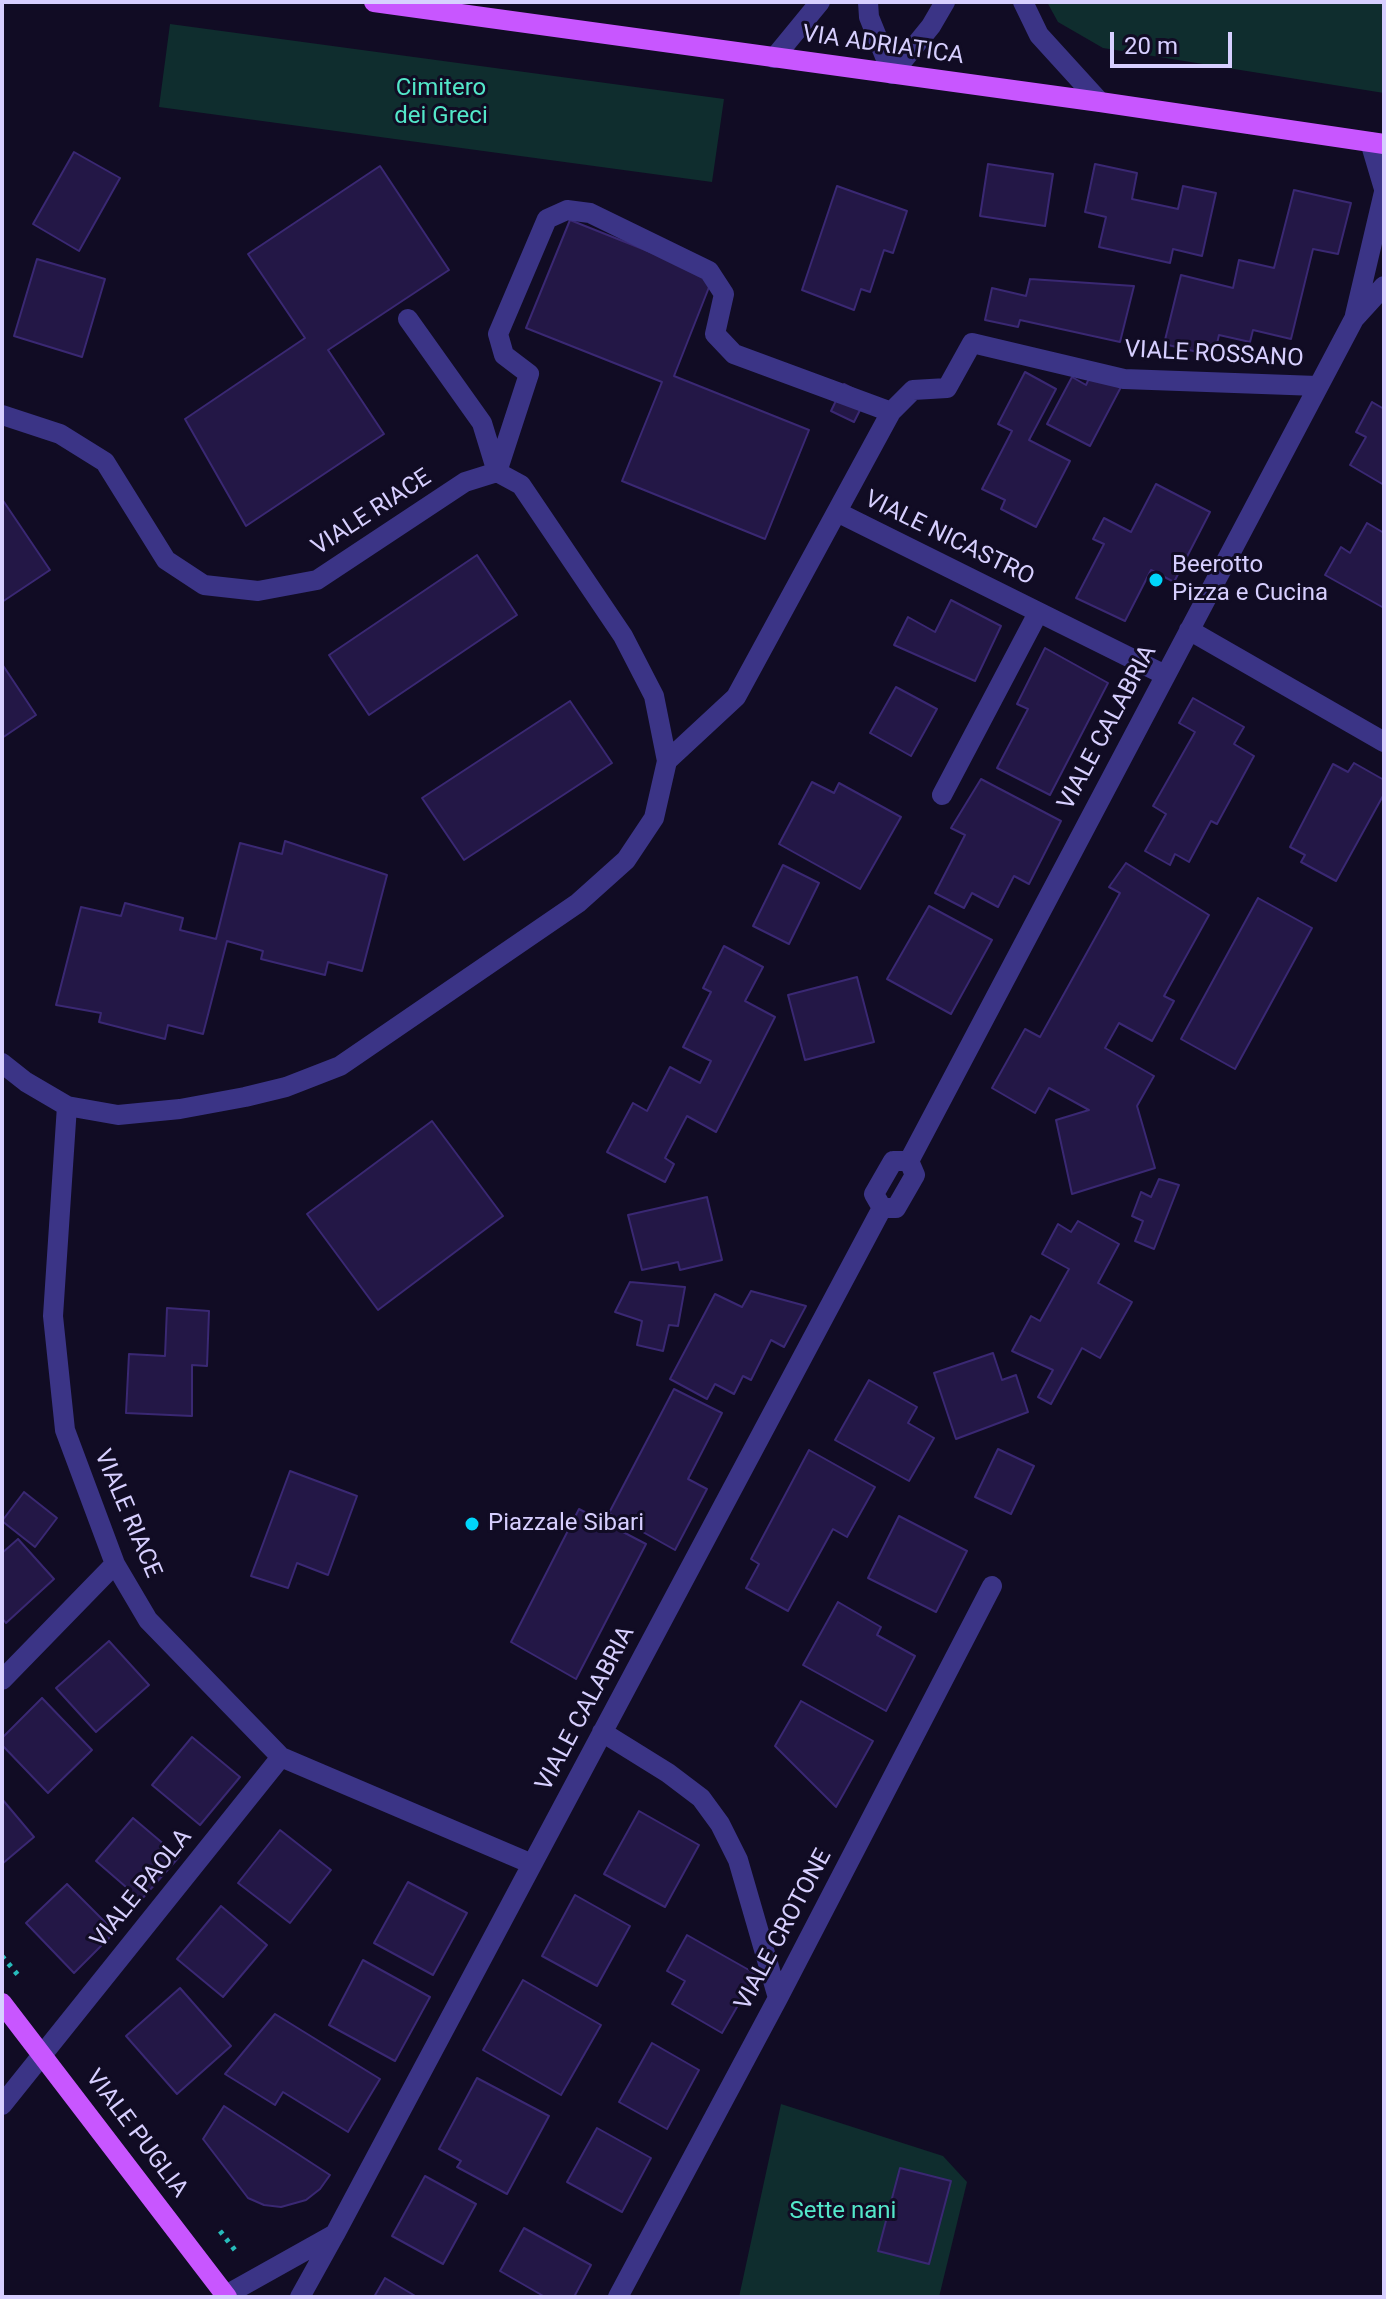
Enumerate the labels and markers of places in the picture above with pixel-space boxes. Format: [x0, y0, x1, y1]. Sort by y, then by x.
place label: Beerotto Pizza e Cucina [1172, 552, 1328, 608]
marker: Beerotto Pizza e Cucina [1147, 571, 1165, 589]
place label: Piazzale Sibari [488, 1510, 644, 1538]
marker: Piazzale Sibari [463, 1515, 481, 1533]

